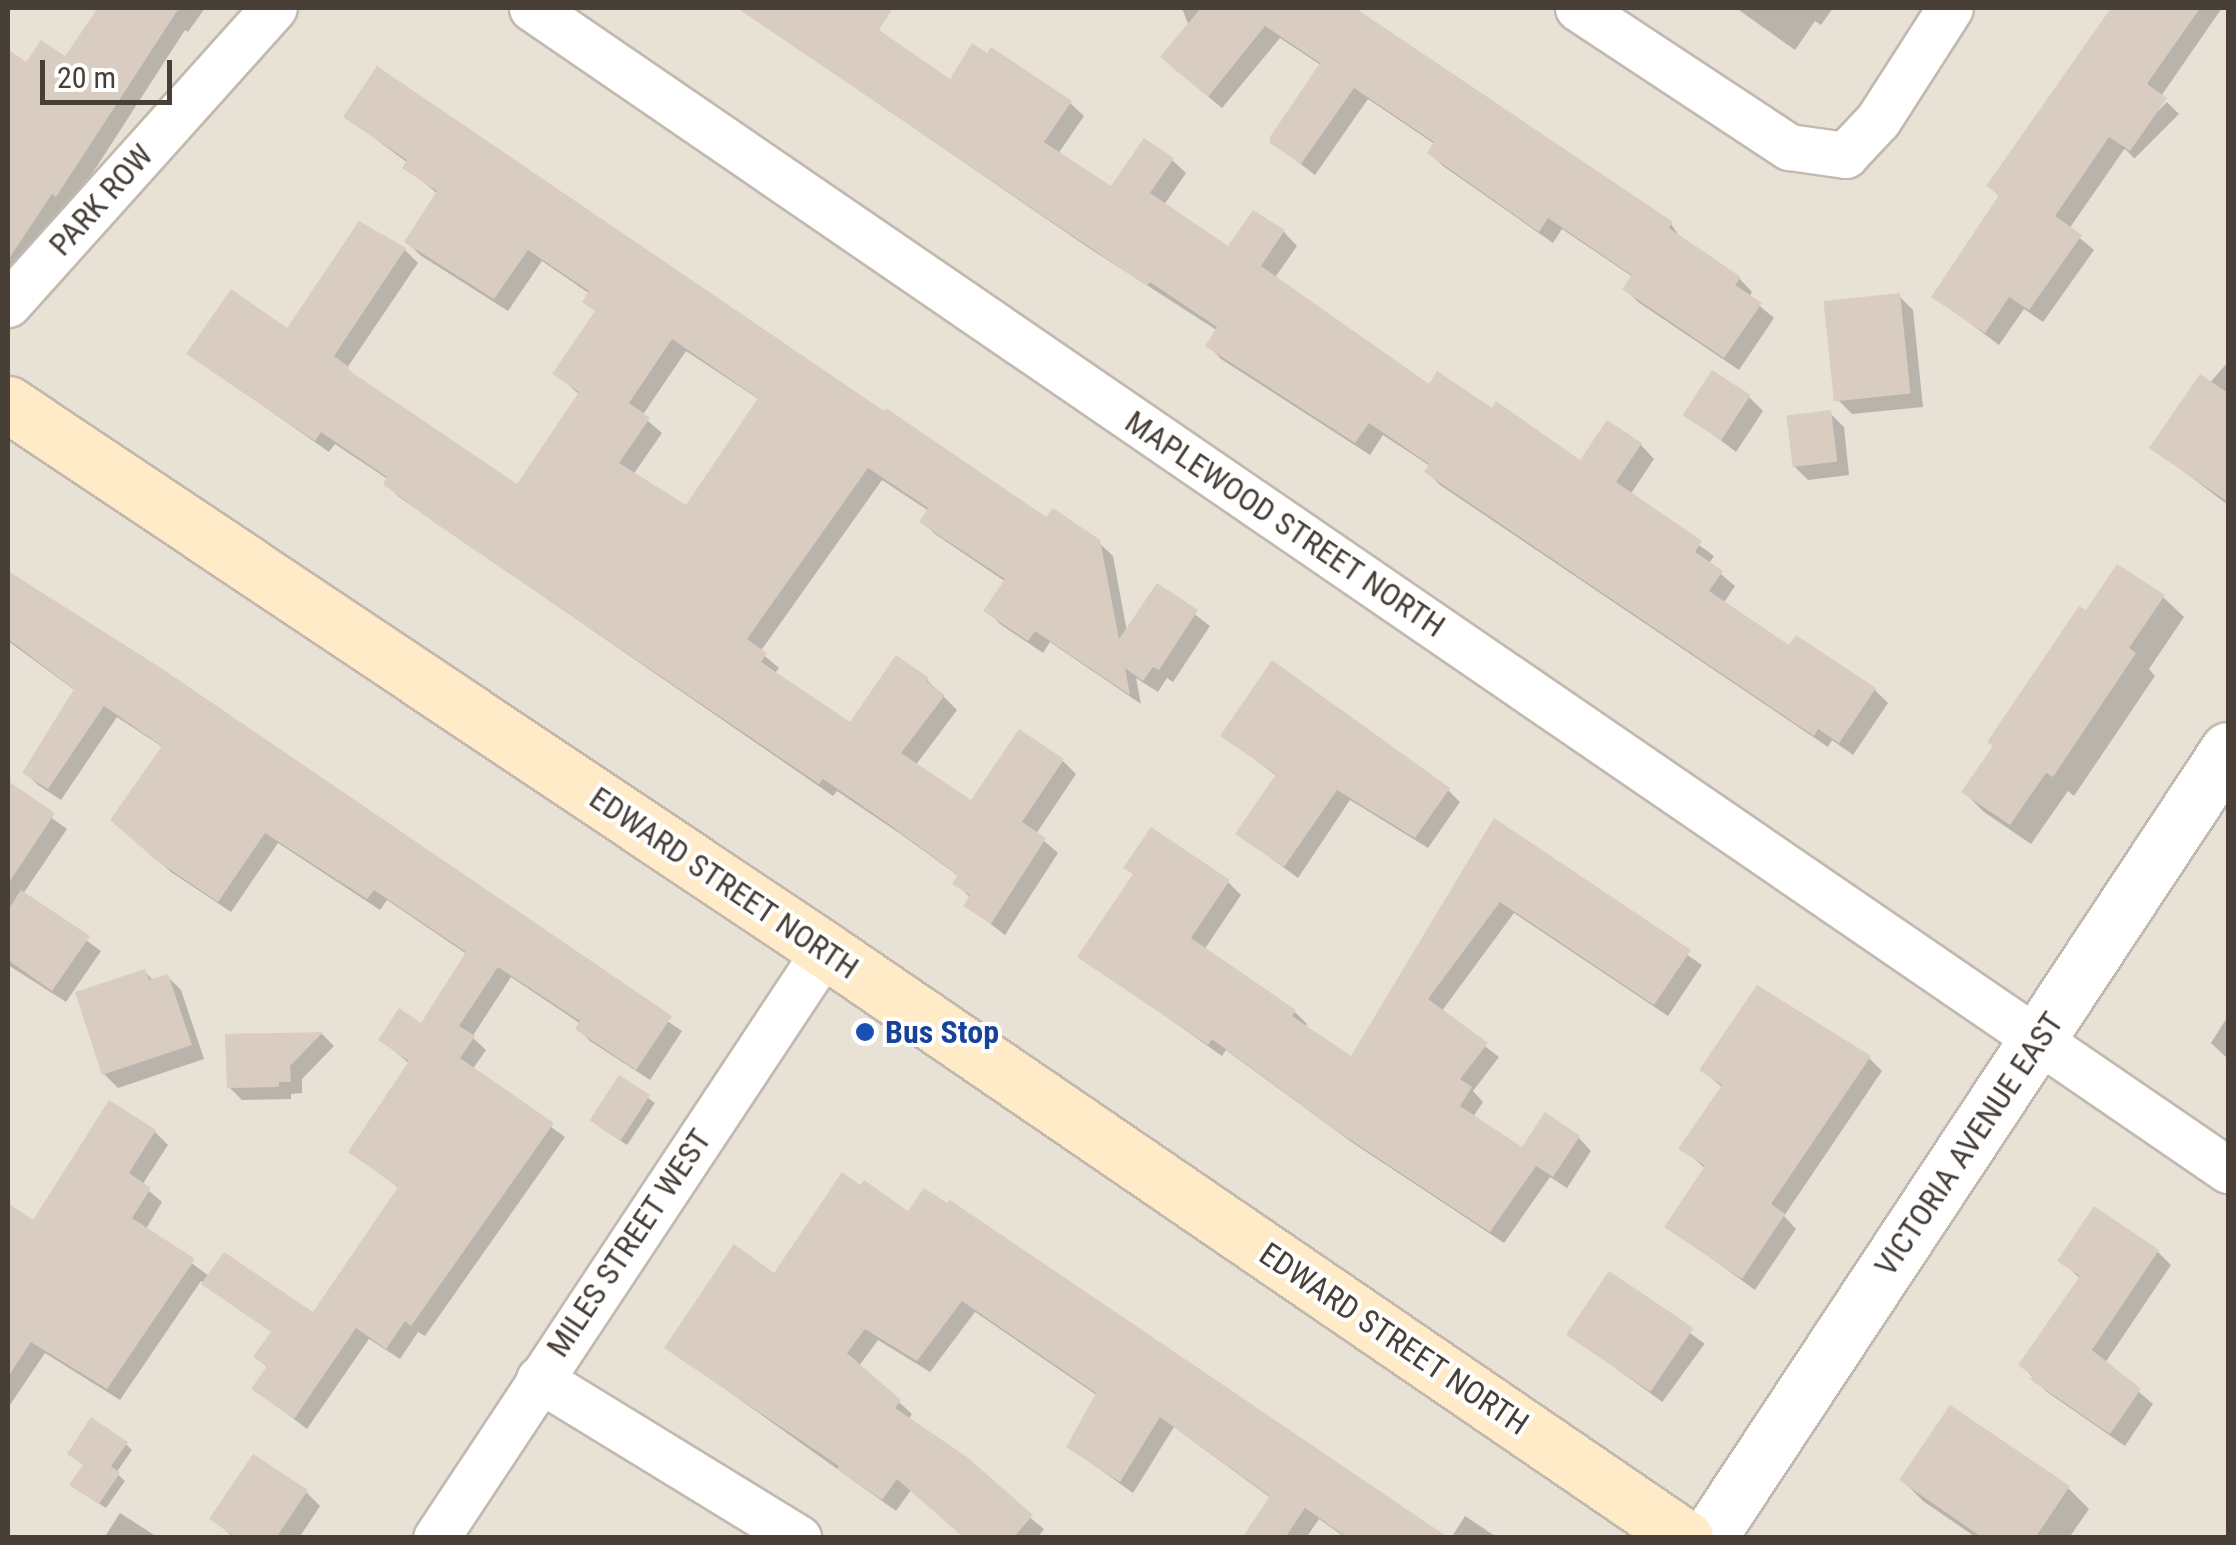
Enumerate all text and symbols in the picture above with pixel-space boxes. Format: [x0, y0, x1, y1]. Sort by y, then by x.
scale bar [45, 40, 178, 102]
text: 20 m [57, 60, 116, 95]
street label: PARK ROW [41, 136, 161, 264]
street label: MAPLEWOOD STREET NORTH [1118, 402, 1452, 646]
street label: EDWARD STREET NORTH [582, 779, 866, 987]
street label: VICTORIA AVENUE EAST [1866, 1005, 2072, 1283]
place label: Bus Stop [885, 1013, 999, 1051]
marker: Bus Stop [854, 1021, 876, 1043]
street label: MILES STREET WEST [538, 1122, 720, 1364]
street label: EDWARD STREET NORTH [1252, 1235, 1536, 1443]

